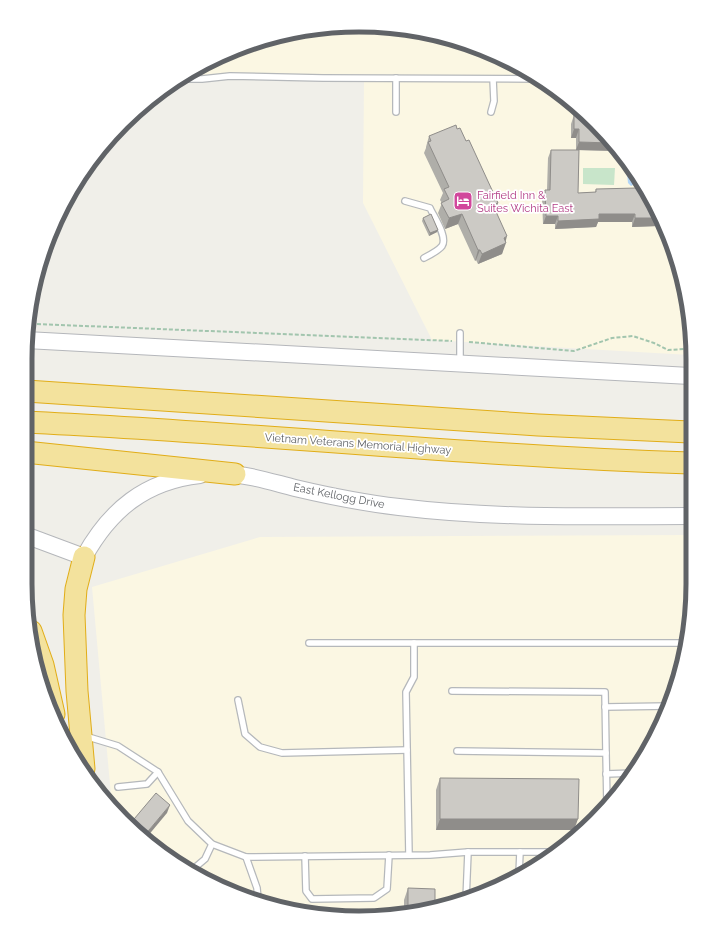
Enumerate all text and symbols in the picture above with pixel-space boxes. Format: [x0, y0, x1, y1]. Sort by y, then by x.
place label: Fairfield Inn & Suites Wichita East [477, 189, 574, 215]
hotel icon: Fairfield Inn & Suites Wichita East [452, 190, 474, 212]
street label: Vietnam Veterans Memorial Highway [264, 431, 452, 457]
street label: East Kellogg Drive [292, 481, 386, 511]

